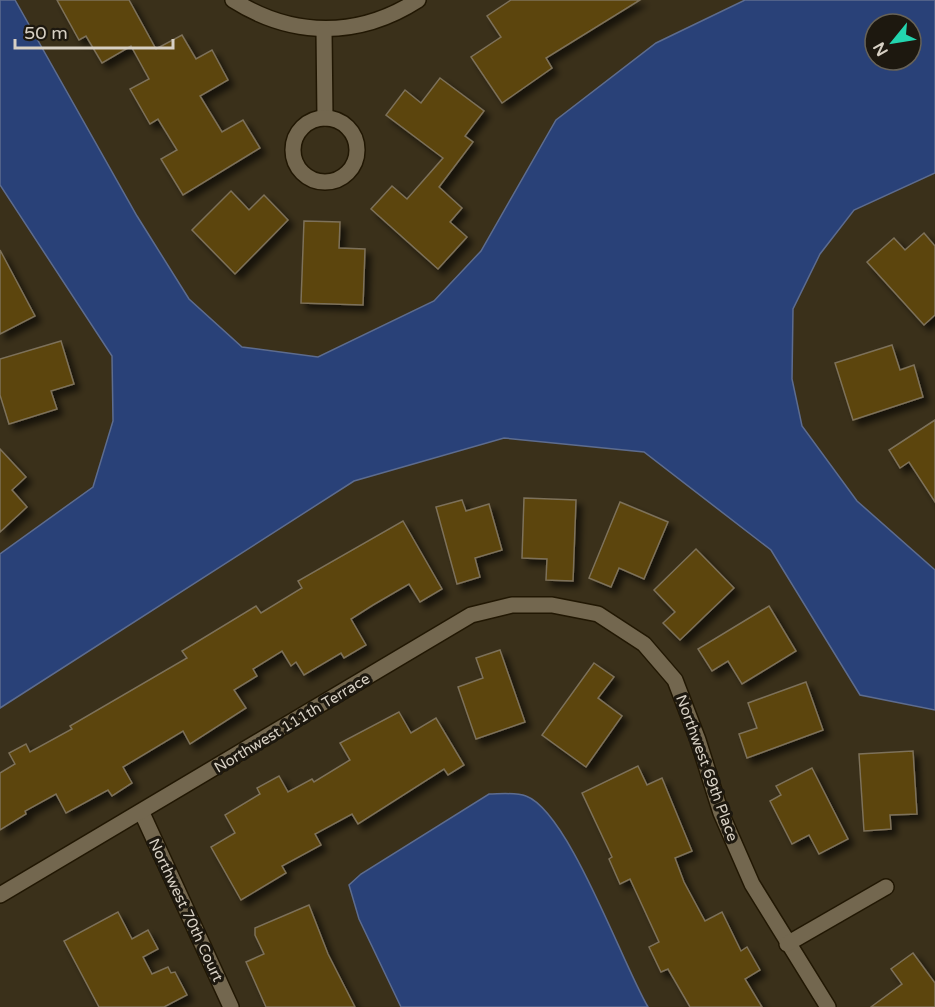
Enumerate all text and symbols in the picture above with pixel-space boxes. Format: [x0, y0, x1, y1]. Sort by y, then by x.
scale bar [15, 12, 172, 50]
north arrow [863, 12, 923, 72]
text: 50 m [24, 22, 68, 44]
text: N [869, 38, 893, 60]
street label: Northwest 111th Terrace [211, 669, 373, 777]
street label: Northwest 69th Place [672, 692, 742, 844]
street label: Northwest 70th Court [145, 836, 227, 985]

